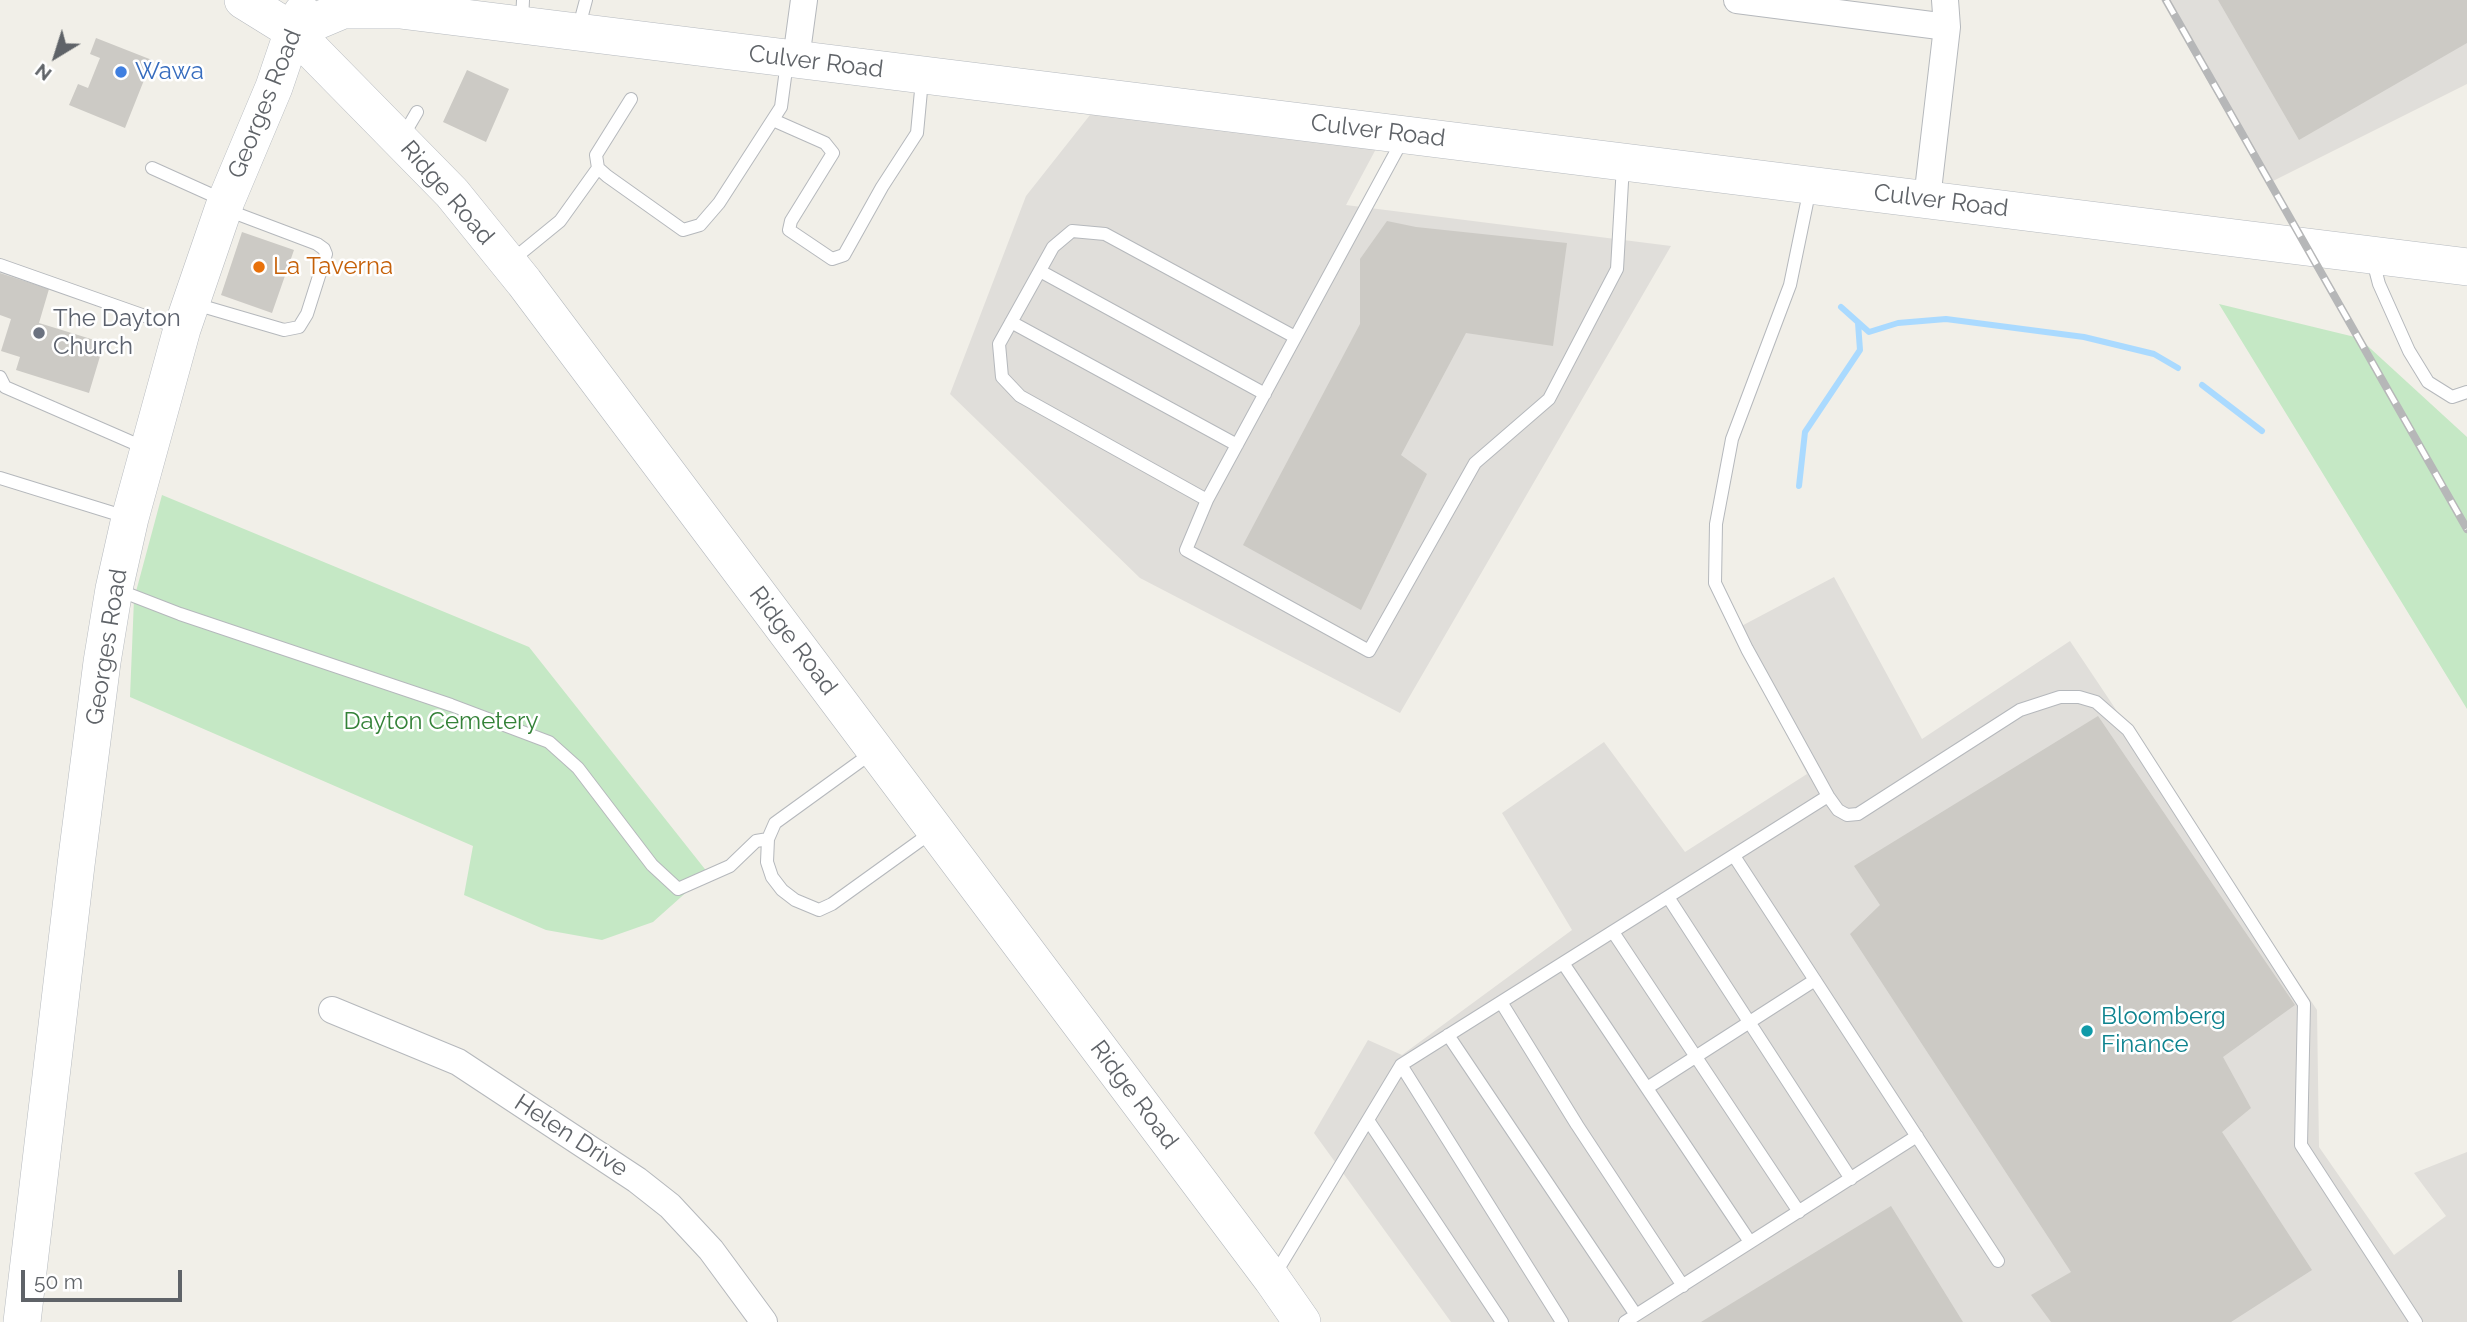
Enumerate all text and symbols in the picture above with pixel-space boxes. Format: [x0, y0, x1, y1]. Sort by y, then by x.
north arrow [21, 21, 91, 91]
street label: Georges Road [222, 25, 308, 183]
street label: Culver Road [747, 39, 885, 85]
place label: Wawa [135, 58, 204, 86]
text: N [31, 59, 56, 86]
marker: Wawa [113, 64, 129, 80]
street label: Culver Road [1309, 108, 1447, 154]
street label: Ridge Road [394, 135, 500, 251]
street label: Culver Road [1872, 178, 2010, 224]
place label: La Taverna [273, 253, 393, 281]
marker: La Taverna [251, 259, 267, 275]
place label: The Dayton Church [53, 305, 181, 361]
marker: The Dayton Church [31, 325, 47, 341]
street label: Georges Road [80, 567, 134, 727]
street label: Ridge Road [743, 581, 843, 701]
park label: Dayton Cemetery [344, 708, 538, 736]
place label: Bloomberg Finance [2101, 1003, 2226, 1059]
marker: Bloomberg Finance [2079, 1023, 2095, 1039]
street label: Ridge Road [1084, 1035, 1184, 1155]
street label: Helen Drive [509, 1089, 633, 1183]
scale bar [24, 1256, 186, 1300]
text: 50 m [34, 1269, 83, 1294]

